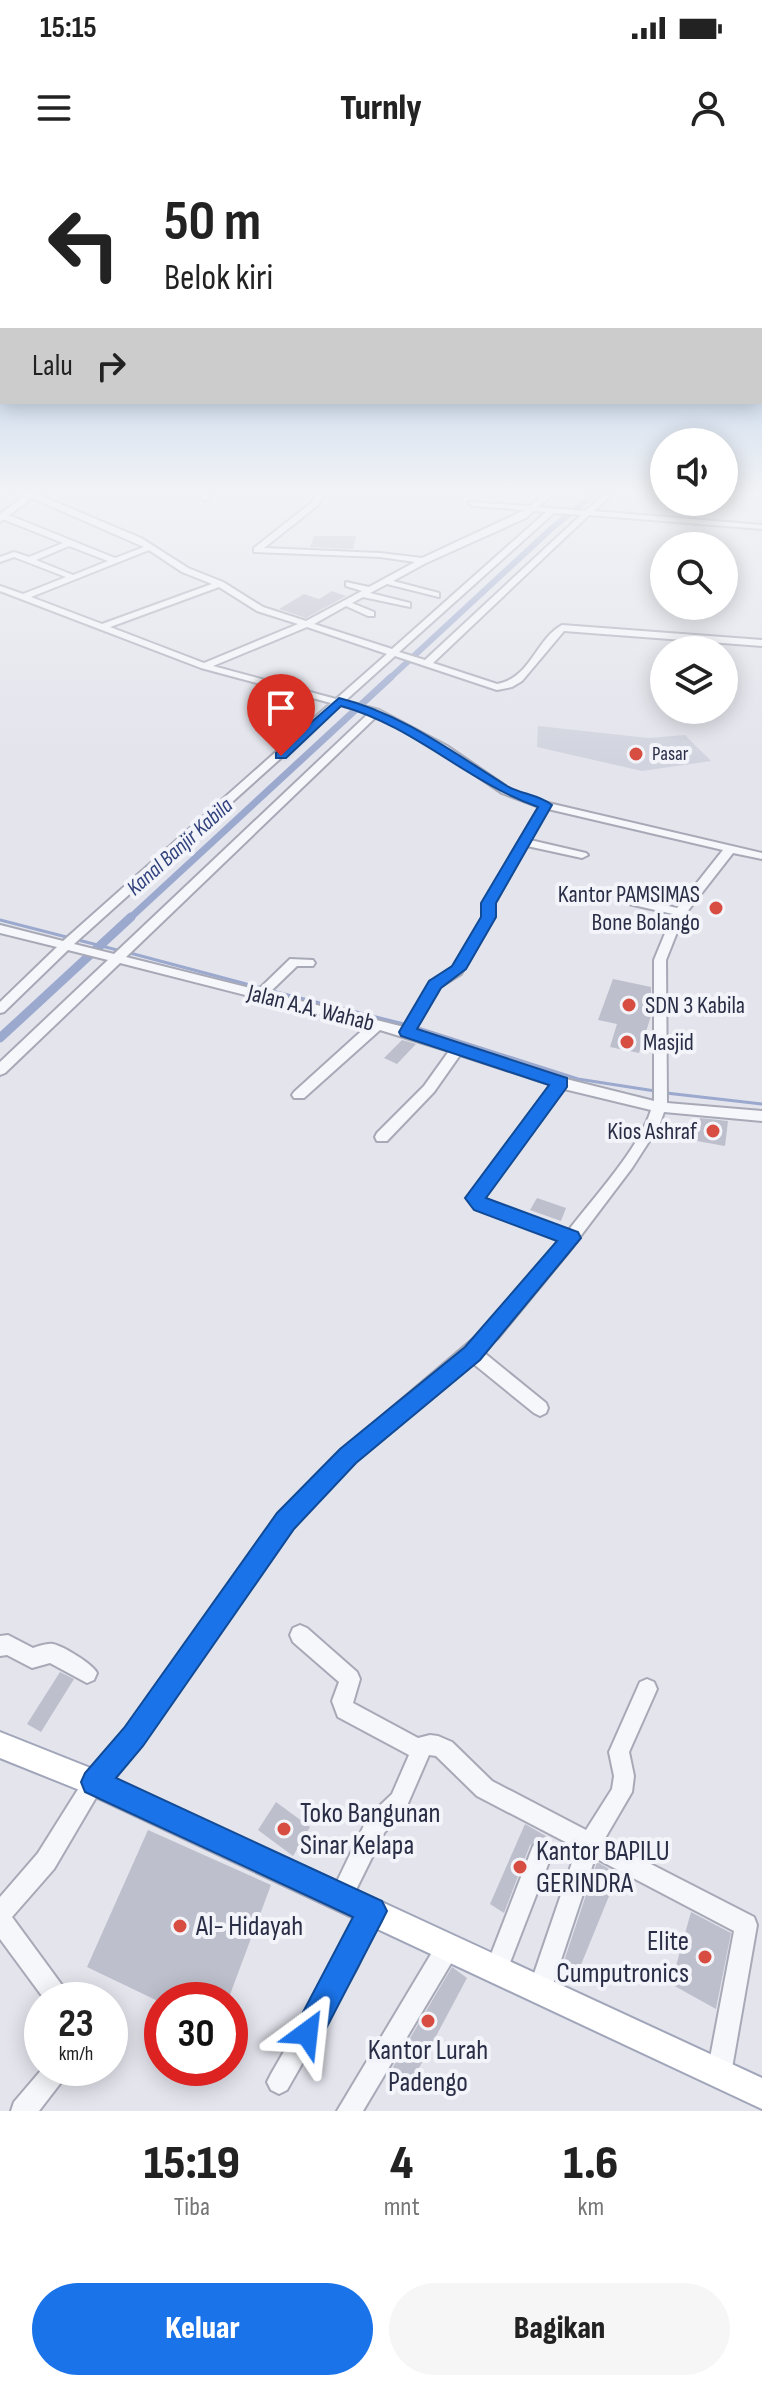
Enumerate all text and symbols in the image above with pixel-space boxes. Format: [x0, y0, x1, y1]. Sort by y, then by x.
text: 15:15 [40, 10, 97, 46]
icon: menu [32, 86, 76, 130]
icon: person [686, 86, 730, 130]
text: Turnly [340, 87, 422, 130]
text: 50 m [164, 189, 261, 256]
icon: left [32, 192, 136, 296]
text: Belok kiri [164, 257, 273, 300]
icon: right [89, 344, 133, 388]
text: Lalu [32, 348, 73, 384]
map controls [650, 428, 738, 724]
button: sound [650, 428, 738, 516]
button: search [650, 532, 738, 620]
button: layers [650, 636, 738, 724]
pin [247, 674, 315, 756]
icon: arrive [259, 686, 303, 730]
place label: Pasar [652, 742, 689, 766]
marker: Pasar [627, 745, 645, 763]
water label: Kanal Banjir Kabila [121, 792, 239, 902]
place label: Kantor PAMSIMAS Bone Bolango [558, 880, 700, 937]
marker: Kantor PAMSIMAS Bone Bolango [707, 899, 725, 917]
street label: Jalan A.A. Wahab [244, 978, 377, 1038]
place label: SDN 3 Kabila [645, 991, 745, 1020]
marker: SDN 3 Kabila [620, 996, 638, 1014]
place label: Masjid [643, 1028, 694, 1057]
marker: Masjid [618, 1033, 636, 1051]
place label: Kios Ashraf [607, 1117, 698, 1146]
marker: Kios Ashraf [704, 1122, 722, 1140]
place label: Toko Bangunan Sinar Kelapa [300, 1797, 440, 1862]
marker: Toko Bangunan Sinar Kelapa [275, 1820, 293, 1838]
place label: Kantor BAPILU GERINDRA [536, 1835, 670, 1900]
marker: Kantor BAPILU GERINDRA [511, 1858, 529, 1876]
place label: Al- Hidayah [195, 1910, 303, 1943]
marker: Al- Hidayah [171, 1917, 189, 1935]
place label: Elite Cumputronics [556, 1925, 689, 1990]
marker: Elite Cumputronics [696, 1948, 714, 1966]
speed limit sign: 30 [144, 1982, 248, 2086]
position arrow [265, 1991, 349, 2075]
text: 23 [58, 2000, 94, 2048]
marker: Kantor Lurah Padengo [419, 2012, 437, 2030]
place label: Kantor Lurah Padengo [368, 2034, 488, 2099]
text: km/h [59, 2042, 93, 2066]
text: 15:19 [144, 2135, 240, 2192]
text: 4 [390, 2135, 413, 2192]
text: 1.6 [563, 2135, 618, 2192]
text: Tiba [174, 2192, 210, 2223]
text: mnt [384, 2192, 420, 2223]
text: km [577, 2192, 604, 2223]
button: Keluar [32, 2283, 373, 2375]
button: Bagikan [389, 2283, 730, 2375]

